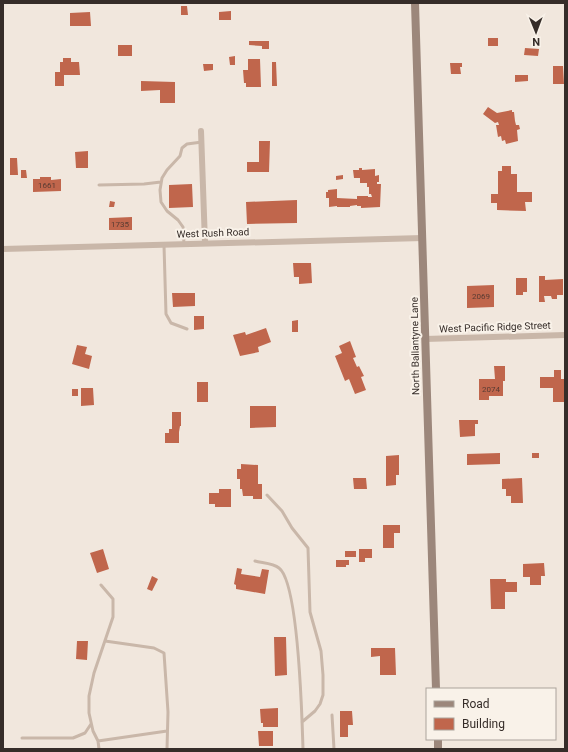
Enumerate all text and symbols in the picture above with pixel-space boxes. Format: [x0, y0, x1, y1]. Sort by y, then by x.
north arrow [516, 12, 556, 52]
text: N [532, 35, 540, 48]
house number: 1661 [38, 181, 56, 190]
house number: 1735 [111, 220, 129, 229]
street label: West Rush Road [176, 226, 250, 240]
house number: 2069 [472, 292, 490, 301]
street label: North Ballantyne Lane [409, 297, 421, 395]
street label: West Pacific Ridge Street [439, 320, 551, 334]
house number: 2074 [482, 385, 500, 394]
legend [426, 688, 556, 740]
text: Road [462, 697, 490, 711]
text: Building [462, 717, 505, 731]

